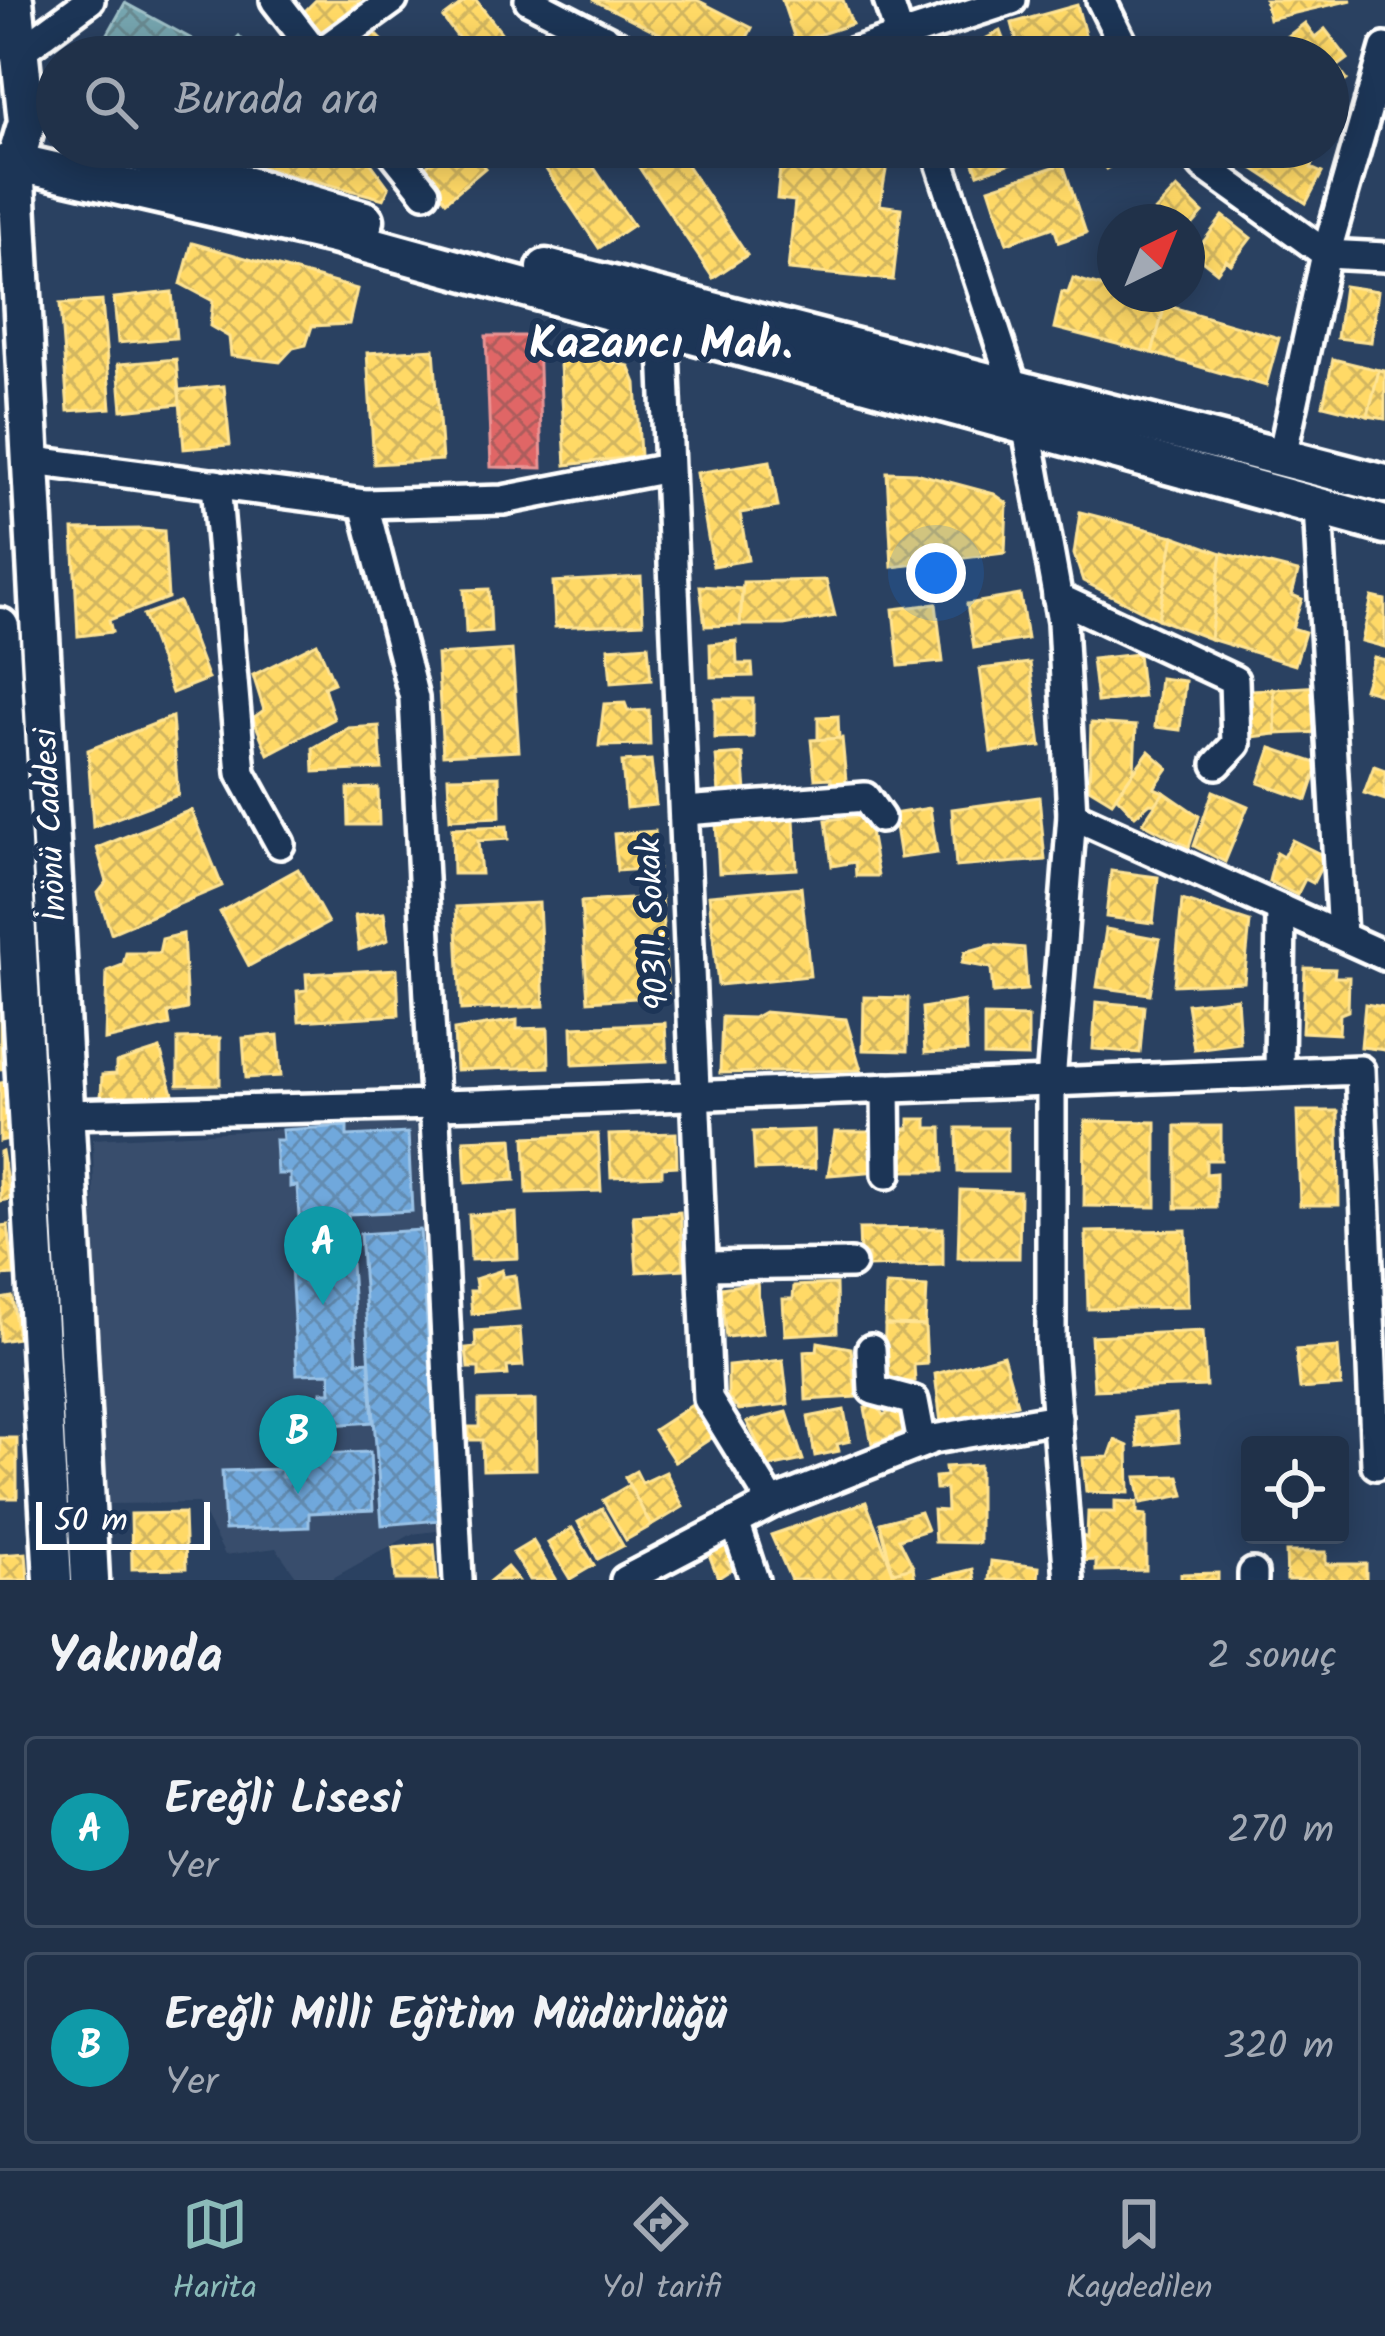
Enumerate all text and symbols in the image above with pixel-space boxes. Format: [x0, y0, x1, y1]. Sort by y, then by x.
search box [36, 36, 1349, 168]
text: Burada ara [174, 66, 379, 138]
icon: search [78, 69, 144, 135]
north arrow [1097, 204, 1205, 312]
district label: Kazancı Mah. [529, 310, 793, 382]
your location [906, 543, 966, 603]
street label: İnönü Caddesi [20, 725, 84, 923]
street label: 90311. Sokak [624, 836, 686, 1011]
pin: A [284, 1206, 362, 1305]
pin: B [259, 1395, 337, 1494]
map controls [1241, 1436, 1349, 1544]
button: locate [1241, 1436, 1349, 1544]
scale bar [36, 1496, 210, 1549]
text: 50 m [54, 1496, 128, 1549]
text: Yakında [48, 1618, 223, 1699]
text: 2 sonuç [1207, 1627, 1337, 1689]
text: Ereğli Lisesi [165, 1765, 402, 1837]
text: A [78, 1801, 102, 1863]
text: 270 m [1227, 1801, 1334, 1863]
text: Yer [165, 1837, 218, 1899]
text: Ereğli Milli Eğitim Müdürlüğü [165, 1981, 727, 2053]
text: B [78, 2017, 102, 2079]
text: 320 m [1223, 2017, 1334, 2079]
text: Yer [165, 2053, 218, 2115]
tab: Harita [172, 2191, 257, 2316]
tab: Yol tarifi [602, 2191, 721, 2316]
tab: Kaydedilen [1066, 2191, 1213, 2316]

